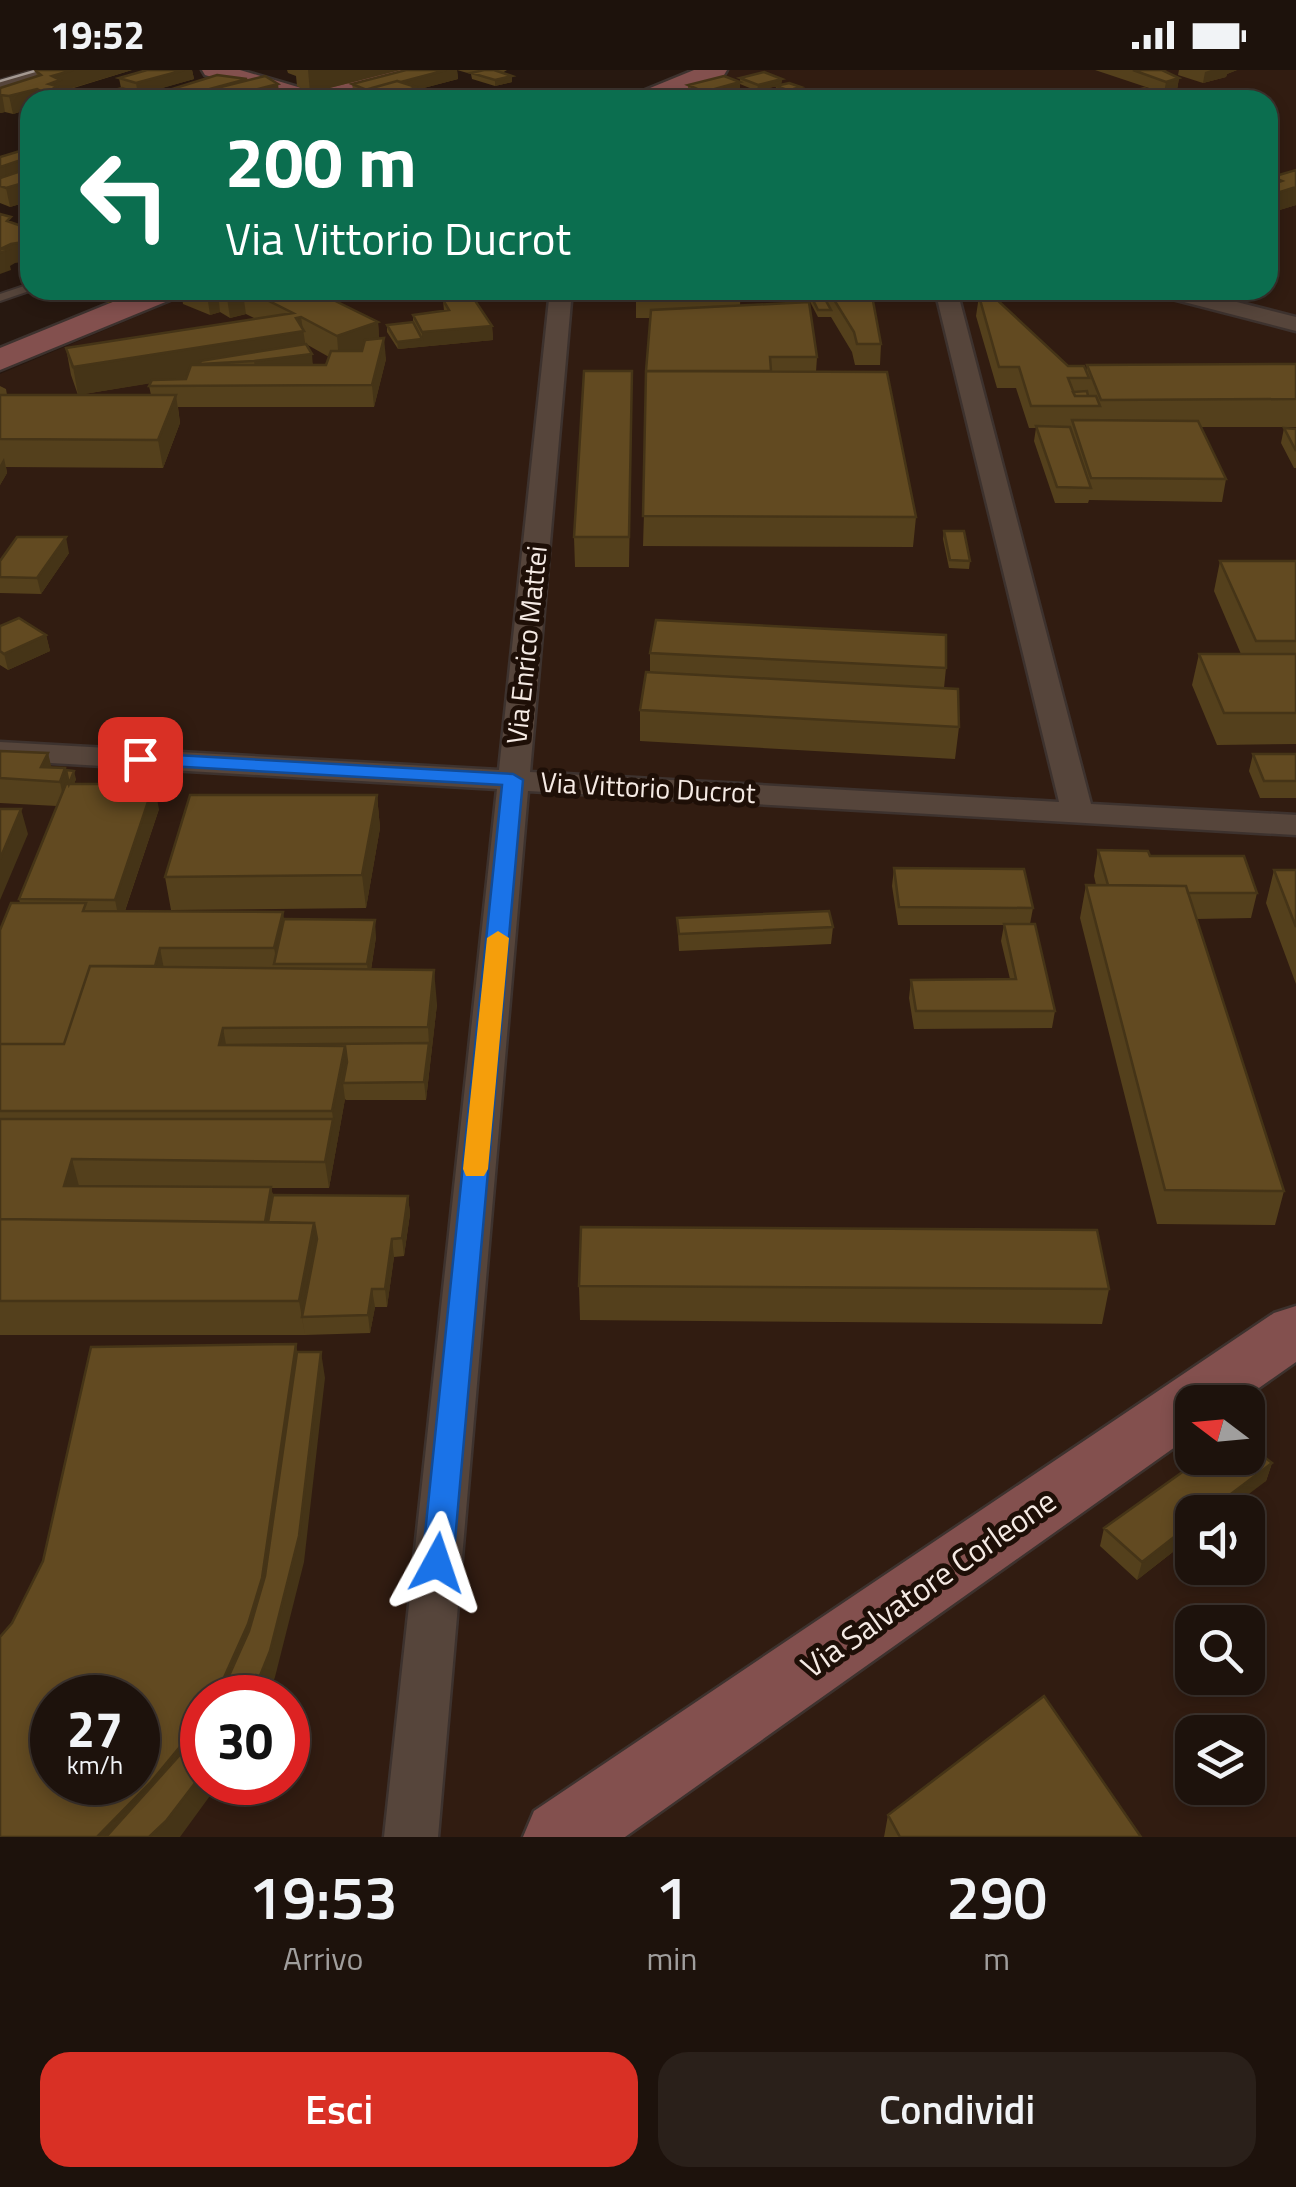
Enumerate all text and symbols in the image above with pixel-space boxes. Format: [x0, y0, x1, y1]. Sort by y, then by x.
text: 19:52 [50, 6, 145, 64]
text: 200 m [225, 108, 417, 214]
icon: left [60, 130, 190, 260]
text: Via Vittorio Ducrot [225, 204, 571, 272]
street label: Via Enrico Mattei [494, 544, 558, 746]
pin [98, 717, 183, 802]
icon: arrive [113, 732, 168, 787]
street label: Via Vittorio Ducrot [539, 760, 757, 814]
north arrow [1175, 1385, 1265, 1475]
map controls [1175, 1385, 1265, 1805]
street label: Via Salvatore Corleone [791, 1477, 1065, 1689]
button: sound [1175, 1495, 1265, 1585]
position arrow [385, 1511, 489, 1615]
button: search [1175, 1605, 1265, 1695]
speed limit sign: 30 [180, 1675, 310, 1805]
text: 27 [67, 1690, 123, 1766]
button: layers [1175, 1715, 1265, 1805]
text: km/h [67, 1746, 123, 1784]
text: 19:53 [249, 1851, 398, 1942]
text: 1 [655, 1851, 689, 1942]
text: 290 [946, 1851, 1047, 1942]
text: Arrivo [283, 1934, 363, 1982]
text: min [646, 1934, 697, 1982]
text: m [983, 1934, 1010, 1982]
button: Esci [40, 2052, 638, 2167]
button: Condividi [658, 2052, 1256, 2167]

